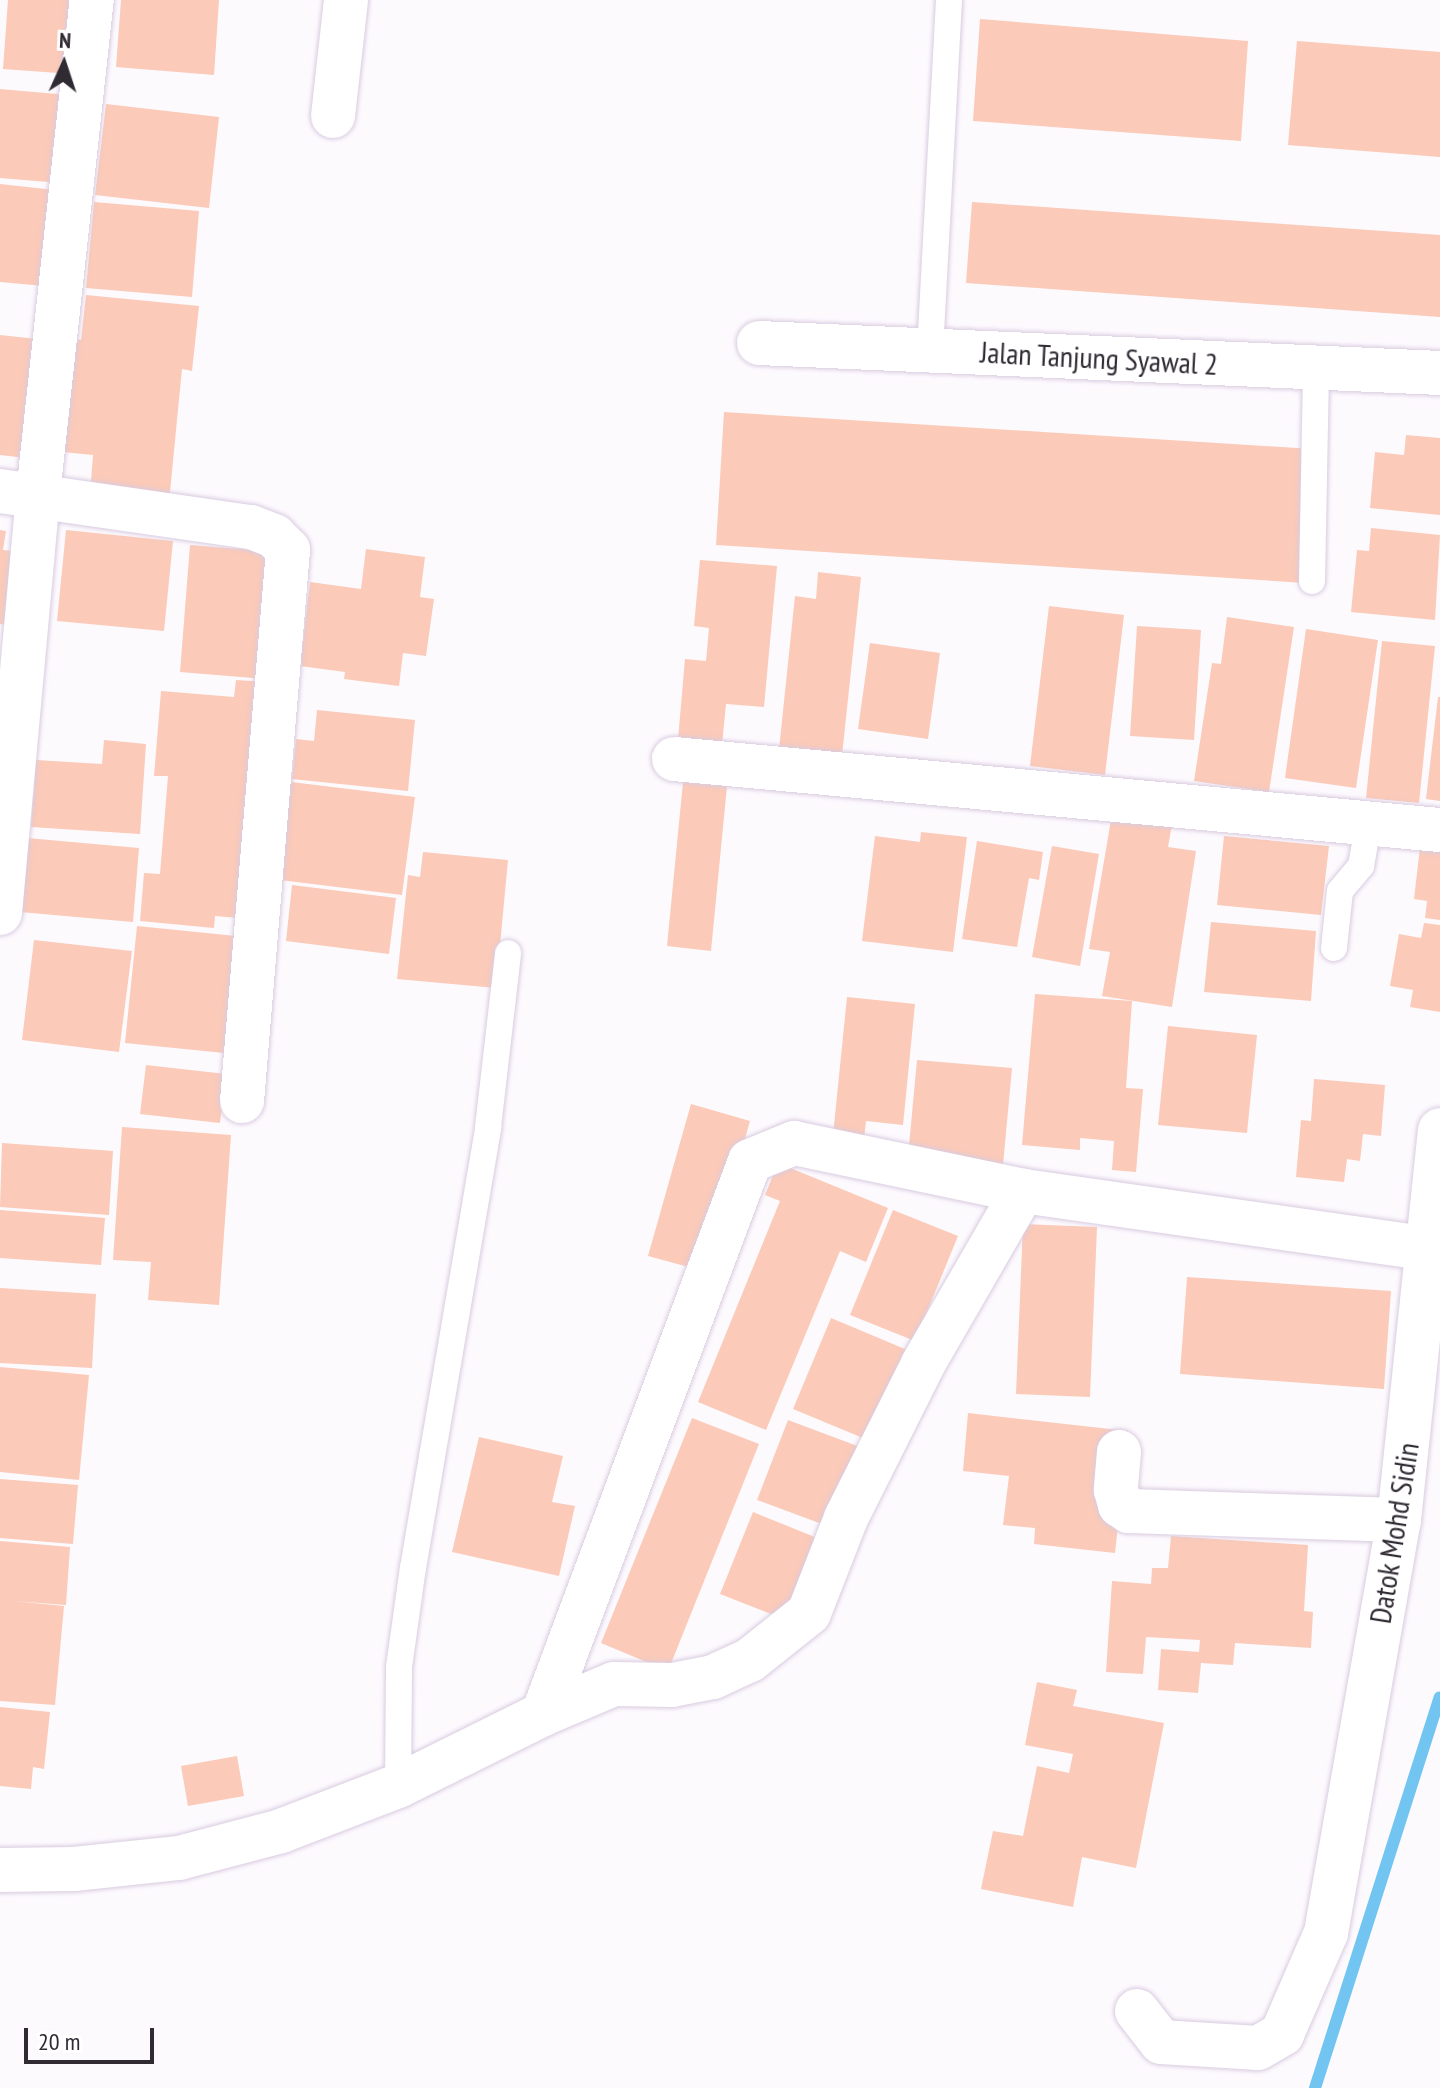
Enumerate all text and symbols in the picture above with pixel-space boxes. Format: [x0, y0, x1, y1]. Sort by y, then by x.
north arrow [24, 24, 104, 104]
text: N [59, 26, 72, 54]
street label: Jalan Tanjung Syawal 2 [979, 334, 1219, 382]
street label: Datok Mohd Sidin [1362, 1440, 1426, 1626]
scale bar [28, 2012, 158, 2062]
text: 20 m [38, 2026, 80, 2057]

